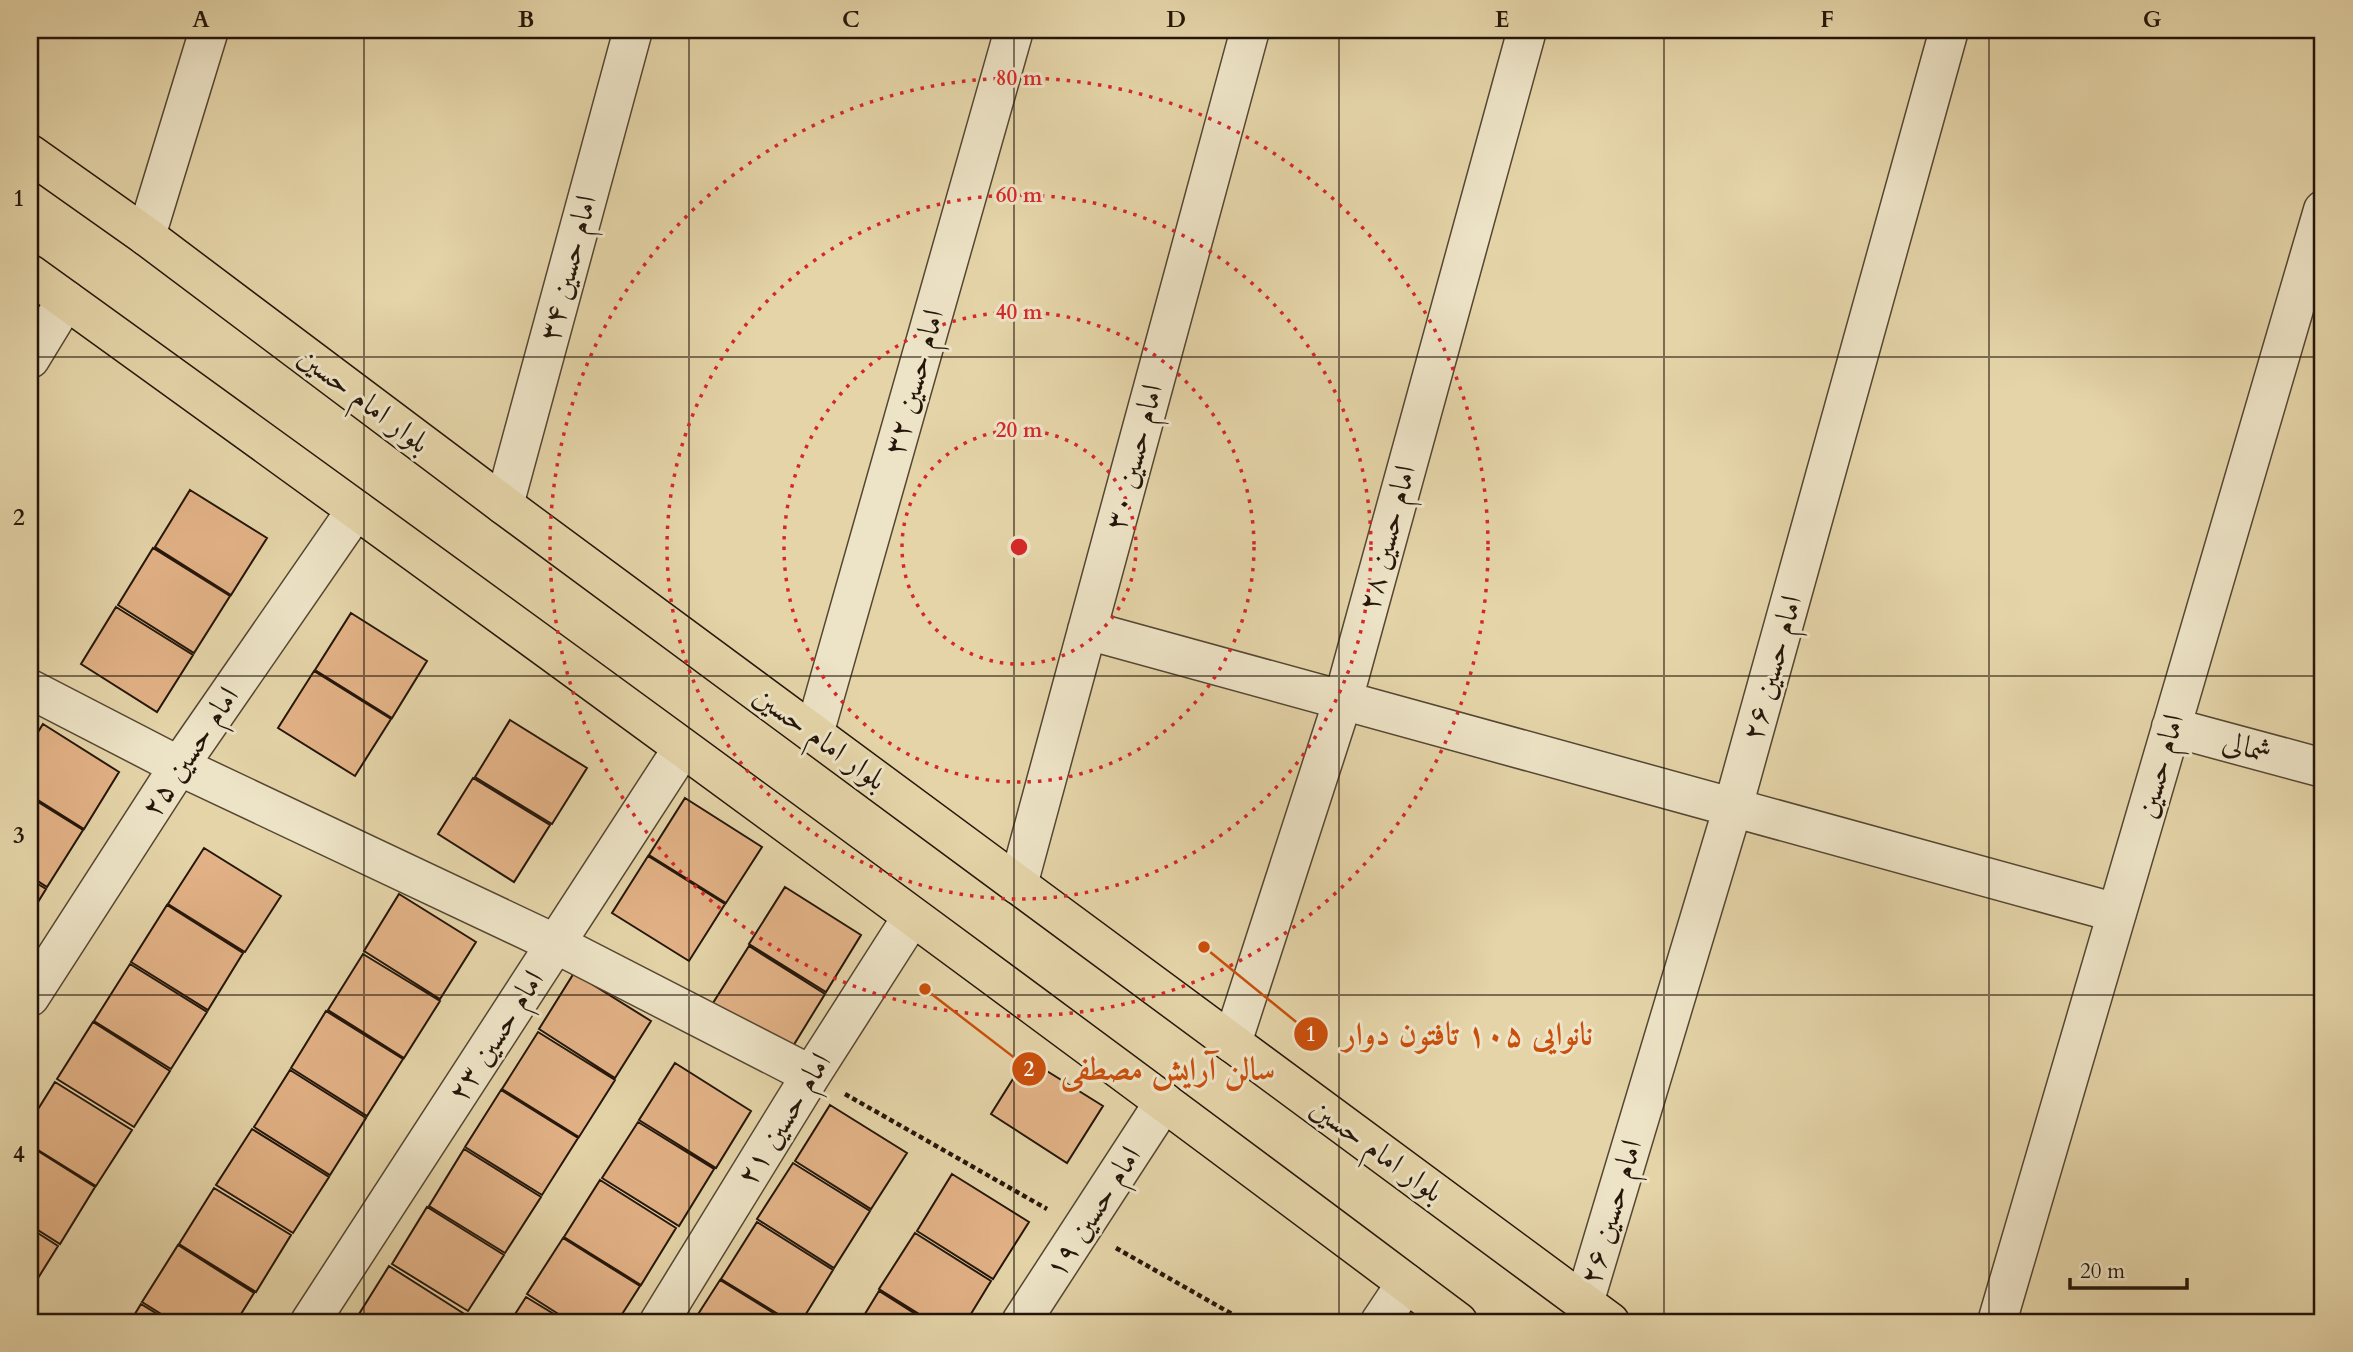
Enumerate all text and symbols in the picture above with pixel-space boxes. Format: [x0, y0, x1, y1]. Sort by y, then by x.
text: A [192, 4, 210, 35]
text: B [518, 4, 534, 35]
text: C [842, 4, 860, 35]
text: D [1166, 4, 1186, 35]
text: E [1495, 4, 1509, 35]
text: F [1820, 4, 1834, 35]
text: G [2143, 4, 2162, 35]
text: 80 m [996, 64, 1043, 93]
text: 60 m [996, 181, 1043, 210]
text: 1 [13, 183, 25, 214]
street label: امام حسین ۳۴ [529, 191, 612, 347]
text: 40 m [996, 298, 1043, 327]
street label: امام حسین ۳۲ [874, 305, 959, 461]
street label: بلوار امام حسین [287, 337, 438, 467]
street label: امام حسین ۳۰ [1095, 380, 1178, 536]
text: 20 m [996, 416, 1043, 445]
street label: امام حسین ۲۸ [1348, 461, 1431, 617]
text: 2 [13, 502, 25, 533]
centre of rings [1007, 535, 1031, 559]
street label: امام حسین ۲۶ [1732, 591, 1817, 747]
street label: بلوار امام حسین [742, 676, 895, 804]
street label: امام حسین ۲۵ [131, 679, 253, 828]
street label: امام حسین [2126, 709, 2199, 824]
street label: شمالی [2218, 721, 2276, 773]
text: 3 [13, 820, 25, 851]
street label: امام حسین ۲۳ [438, 962, 558, 1113]
callout: نانوایی ۱۰۵ تافتون دوار [1294, 1007, 1607, 1060]
text: نانوایی ۱۰۵ تافتون دوار [1340, 1013, 1593, 1057]
text: 1 [1306, 1020, 1316, 1049]
callout: سالن آرایش مصطفی [1011, 1043, 1289, 1096]
street label: امام حسین ۲۱ [727, 1045, 845, 1196]
text: سالن آرایش مصطفی [1060, 1048, 1275, 1092]
text: 2 [1024, 1055, 1035, 1084]
street label: بلوار امام حسین [1299, 1088, 1452, 1216]
street label: امام حسین ۲۶ [1570, 1135, 1657, 1291]
street label: امام حسین ۱۹ [1035, 1138, 1155, 1289]
text: 4 [13, 1139, 25, 1170]
scale bar [2070, 1247, 2187, 1291]
text: 20 m [2080, 1257, 2125, 1286]

